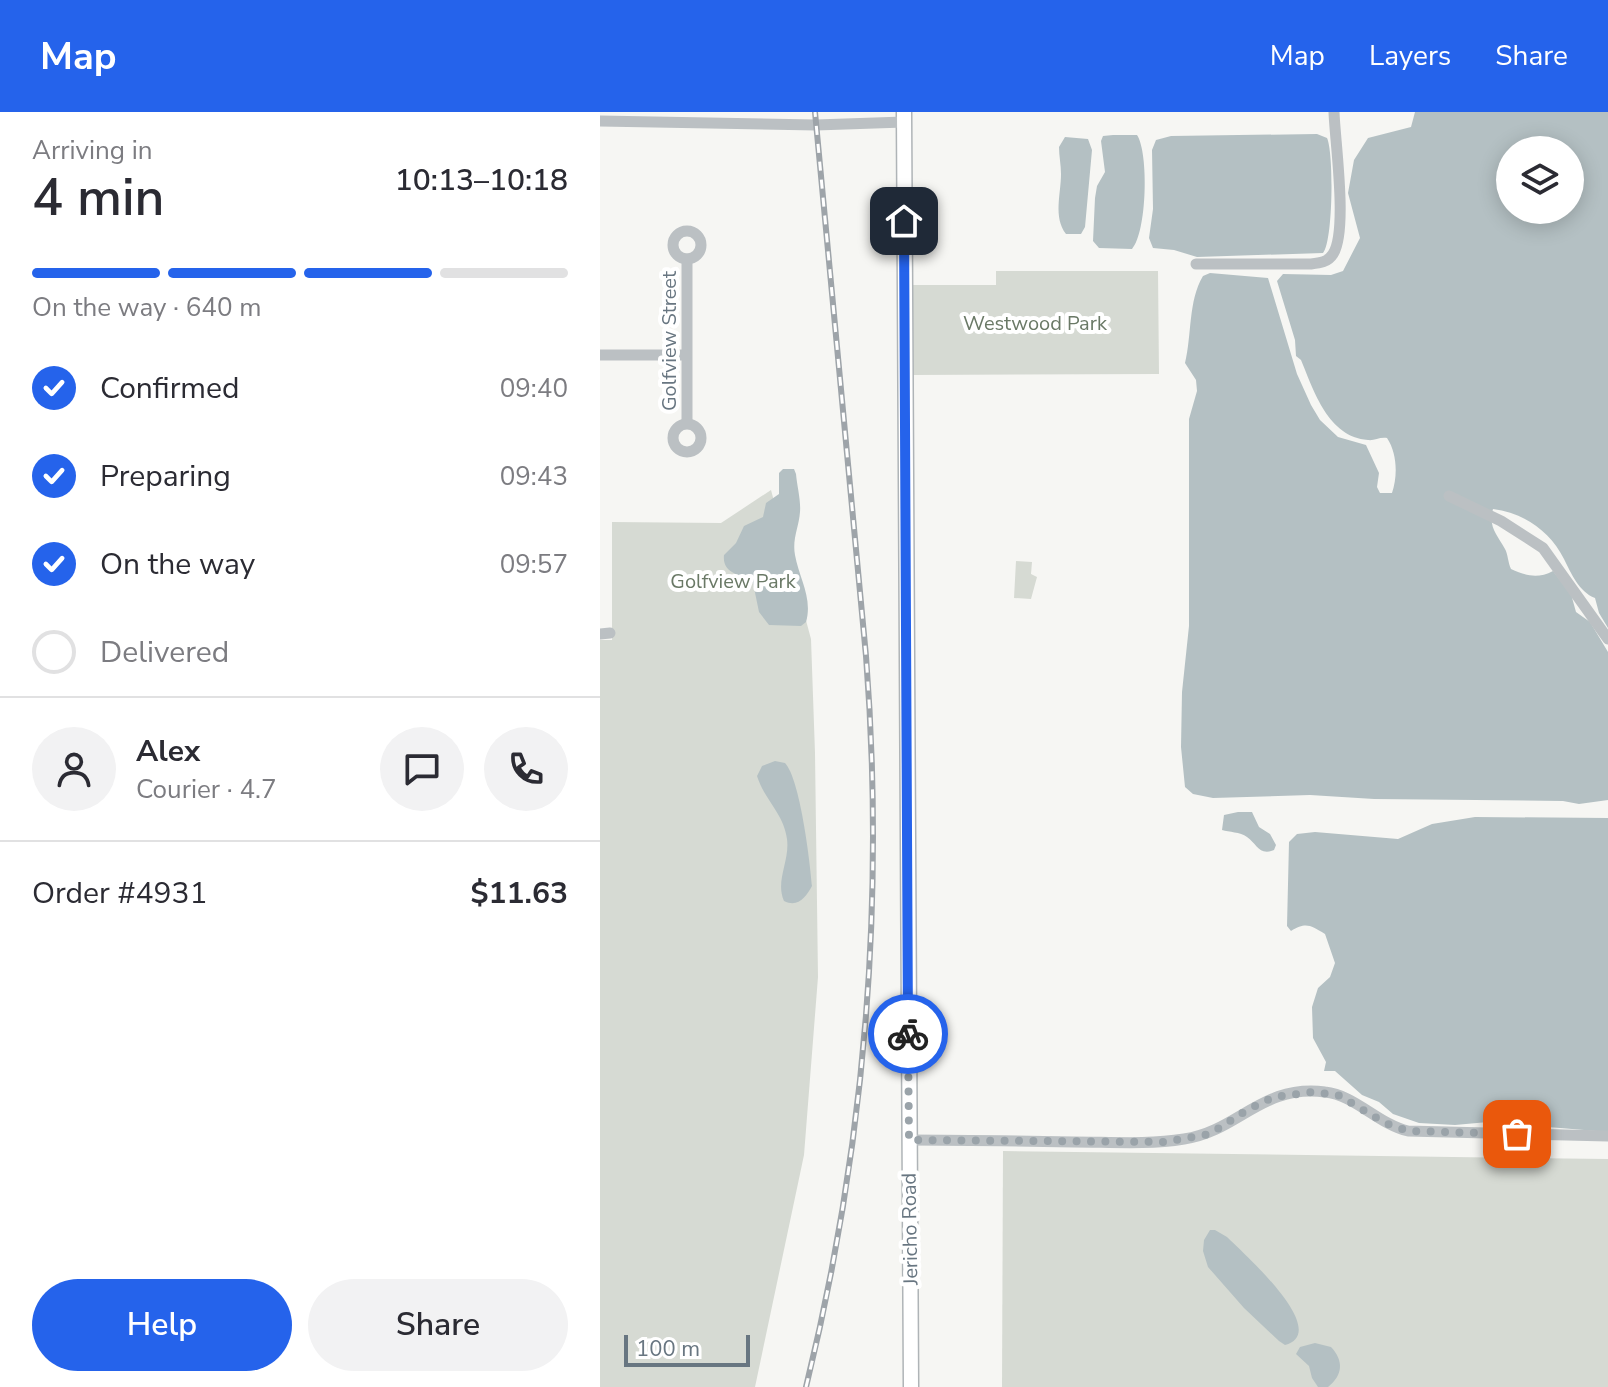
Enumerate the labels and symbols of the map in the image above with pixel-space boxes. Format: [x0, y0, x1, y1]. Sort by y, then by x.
pin [870, 187, 938, 255]
street label: Golfview Street [656, 270, 683, 411]
park label: Westwood Park [963, 310, 1108, 337]
park label: Golfview Park [670, 568, 797, 595]
courier [868, 994, 948, 1074]
pin [1483, 1100, 1551, 1168]
street label: Jericho Road [896, 1173, 924, 1286]
scale bar [624, 1331, 750, 1367]

